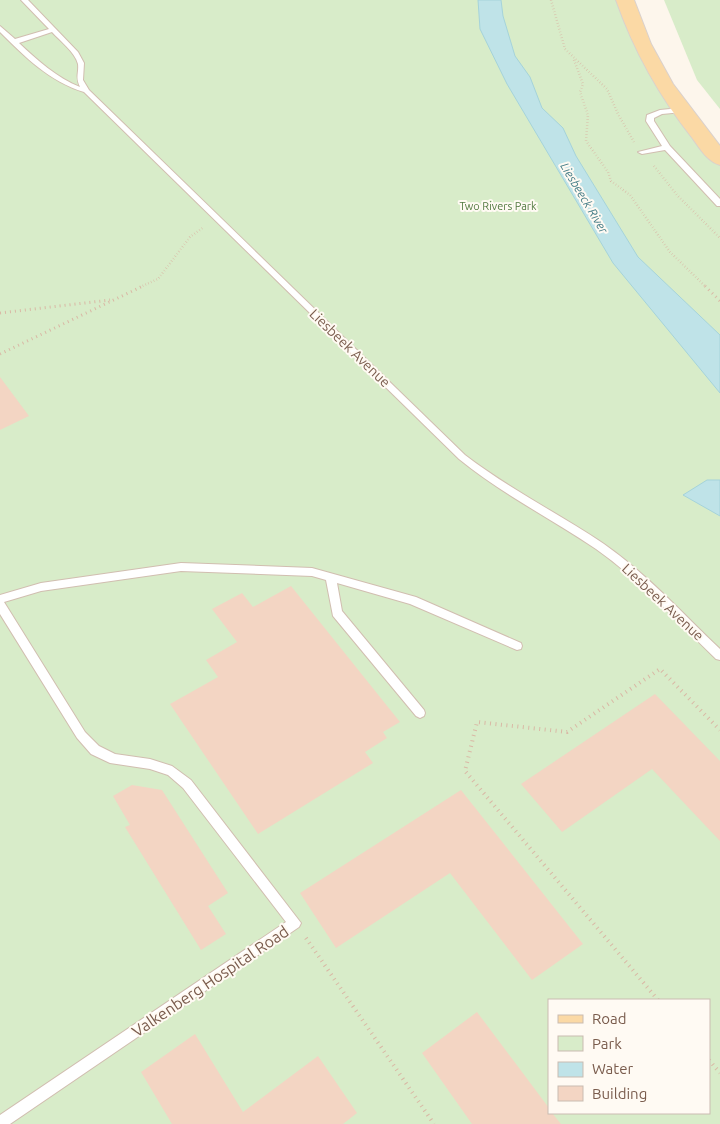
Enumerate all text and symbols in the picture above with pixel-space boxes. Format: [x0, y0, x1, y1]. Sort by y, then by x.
water label: Liesbeeck River [558, 160, 611, 236]
park label: Two Rivers Park [459, 200, 537, 212]
street label: Liesbeek Avenue [307, 306, 393, 390]
street label: Liesbeek Avenue [619, 560, 707, 644]
street label: Valkenberg Hospital Road [128, 922, 292, 1040]
legend [548, 999, 710, 1114]
text: Road [592, 1010, 627, 1027]
text: Park [592, 1035, 622, 1052]
text: Water [592, 1060, 633, 1077]
text: Building [592, 1085, 647, 1102]

